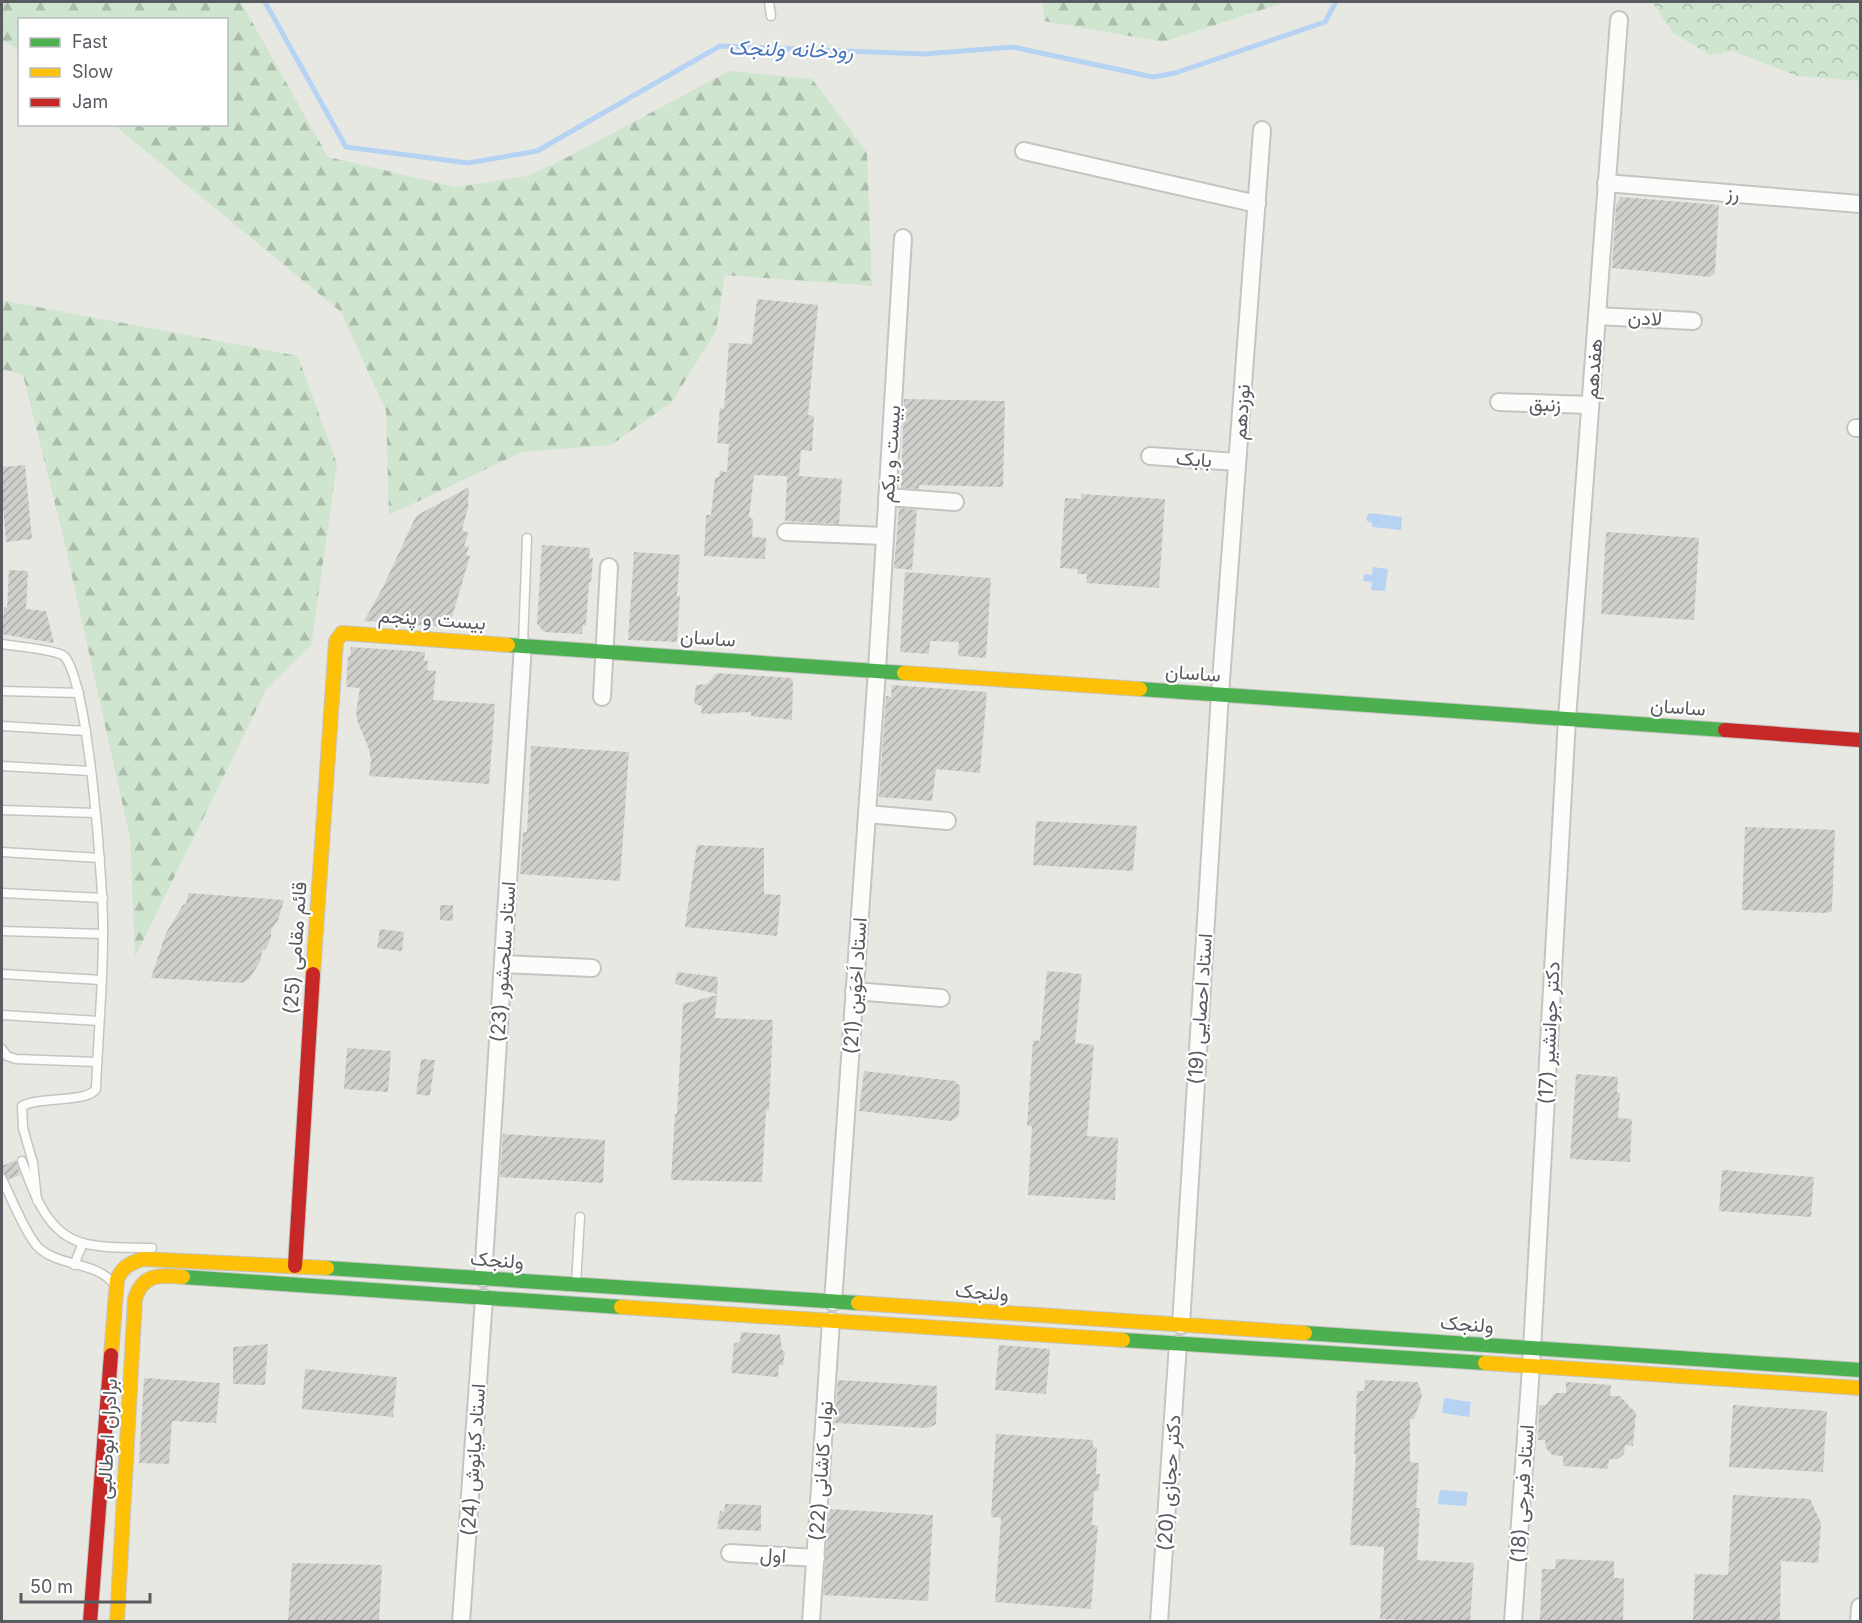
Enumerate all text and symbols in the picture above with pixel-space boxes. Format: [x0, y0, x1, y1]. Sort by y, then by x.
legend [18, 18, 228, 126]
text: Fast [72, 31, 108, 52]
water label: رودخانه ولنجک [728, 34, 854, 65]
text: Slow [72, 61, 113, 82]
text: Jam [72, 91, 108, 112]
street label: رز [1724, 180, 1741, 207]
street label: لادن [1627, 305, 1663, 331]
street label: هفدهم [1579, 338, 1608, 400]
street label: نوزدهم [1227, 383, 1256, 441]
street label: زنبق [1528, 391, 1562, 418]
street label: بیست و یکم [875, 404, 906, 504]
street label: بابک [1175, 446, 1213, 472]
street label: بیست و پنجم [377, 603, 487, 637]
street label: ساسان [679, 624, 737, 652]
street label: ساسان [1164, 659, 1222, 687]
street label: ساسان [1649, 693, 1707, 721]
street label: قائم مقامی (25) [278, 881, 313, 1015]
street label: استاد سلحشور (23) [485, 881, 522, 1044]
street label: استاد اَخوَين (21) [838, 917, 873, 1055]
street label: استاد احصایی (19) [1183, 933, 1217, 1085]
street label: دکتر جوانشیر (17) [1533, 961, 1566, 1105]
street label: ولنجک [469, 1246, 525, 1275]
street label: ولنجک [954, 1278, 1010, 1307]
street label: ولنجک [1439, 1310, 1495, 1339]
street label: برادران ابوطالبی [92, 1378, 123, 1500]
street label: استاد کیانوش (24) [456, 1383, 491, 1537]
street label: نواب کاشانی (22) [804, 1400, 839, 1542]
street label: دکتر حجازی (20) [1152, 1414, 1187, 1552]
street label: استاد فیرحی (18) [1505, 1424, 1540, 1564]
street label: اول [759, 1542, 787, 1569]
scale bar [21, 1566, 150, 1604]
text: 50 m [30, 1576, 73, 1597]

